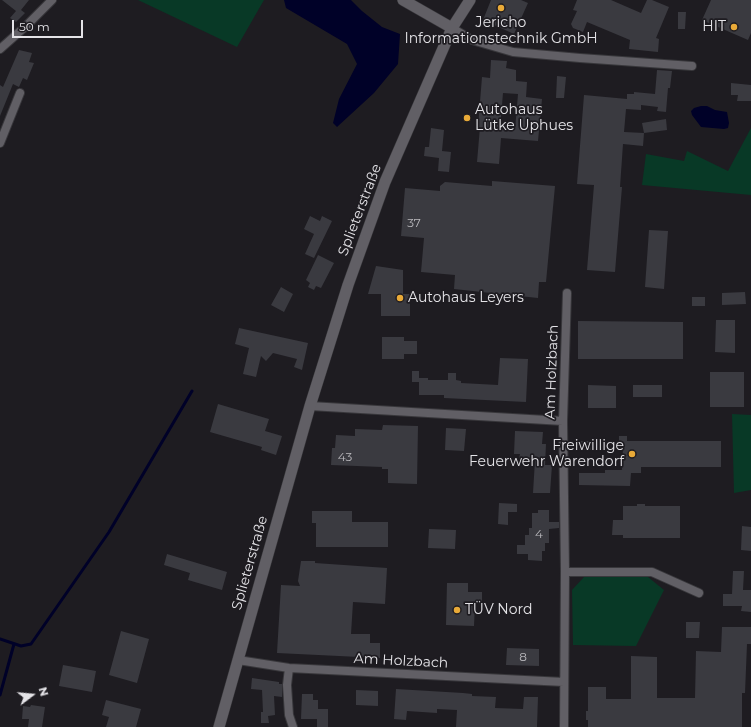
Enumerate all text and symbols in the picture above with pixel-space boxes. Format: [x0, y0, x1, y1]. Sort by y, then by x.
marker: Jericho Informationstechnik GmbH [496, 3, 506, 13]
scale bar [14, 12, 85, 38]
place label: Jericho Informationstechnik GmbH [404, 15, 598, 48]
text: 50 m [19, 19, 50, 34]
place label: HIT [702, 19, 726, 35]
marker: HIT [729, 22, 739, 32]
place label: Autohaus Lütke Uphues [475, 102, 573, 134]
marker: Autohaus Lütke Uphues [462, 113, 472, 123]
street label: Splieterstraße [335, 162, 385, 258]
house number: 37 [407, 216, 421, 230]
place label: Autohaus Leyers [408, 290, 524, 306]
marker: Autohaus Leyers [395, 293, 405, 303]
street label: Am Holzbach [542, 324, 562, 420]
place label: Freiwillige Feuerwehr Warendorf [469, 438, 624, 470]
marker: Freiwillige Feuerwehr Warendorf [627, 449, 637, 459]
house number: 43 [338, 450, 352, 464]
street label: Splieterstraße [229, 514, 271, 612]
house number: 4 [535, 527, 543, 541]
place label: TÜV Nord [465, 602, 532, 618]
marker: TÜV Nord [452, 605, 462, 615]
street label: Am Holzbach [353, 650, 449, 672]
house number: 8 [519, 650, 527, 664]
north arrow [12, 675, 52, 715]
text: N [36, 685, 51, 698]

